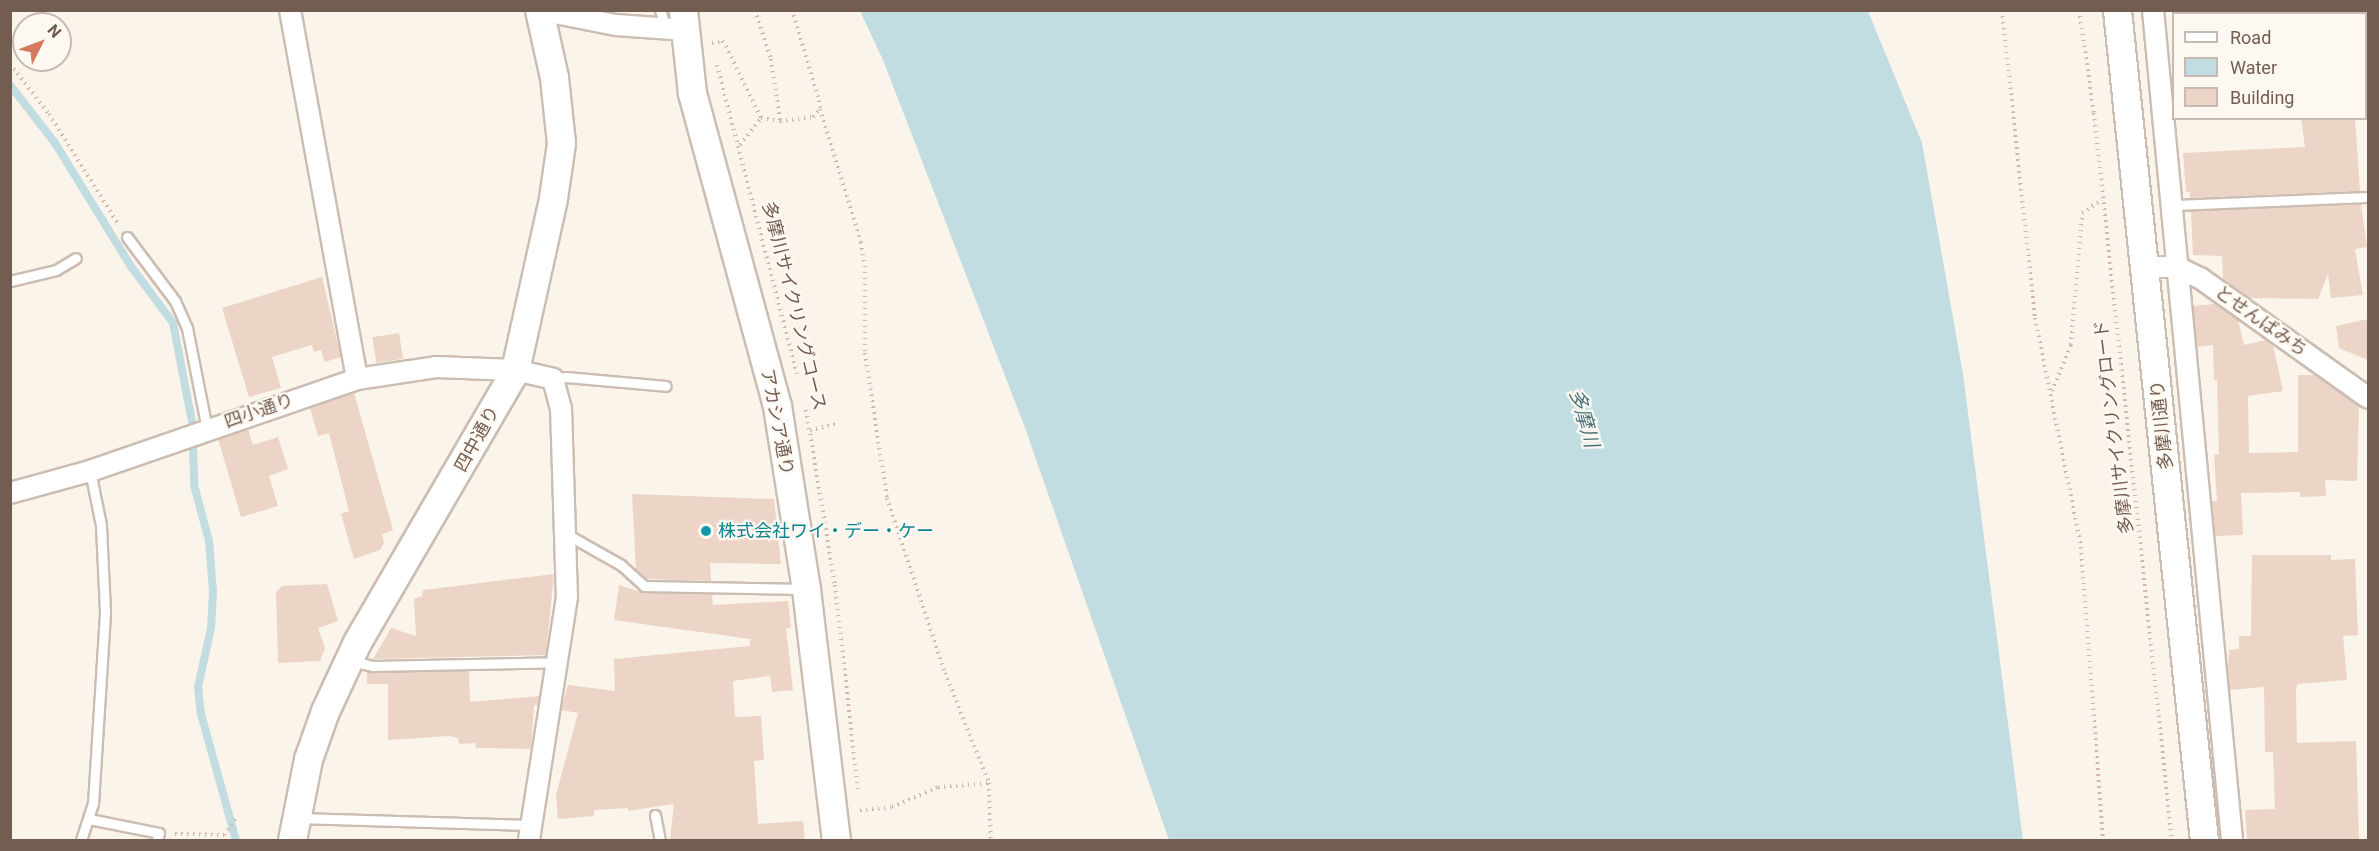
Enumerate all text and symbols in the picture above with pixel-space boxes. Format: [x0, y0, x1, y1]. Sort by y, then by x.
north arrow [12, 12, 72, 72]
legend [2172, 12, 2367, 120]
text: N [43, 20, 65, 42]
text: Road [2230, 27, 2271, 48]
text: Water [2230, 57, 2277, 78]
text: Building [2230, 87, 2294, 108]
street label: 多摩川サイクリングコース [757, 199, 831, 413]
street label: とせんばみち [2211, 281, 2311, 361]
street label: 多摩川サイクリングロード [2090, 318, 2138, 536]
street label: アカシア通り [756, 367, 798, 477]
street label: 多摩川通り [2147, 379, 2177, 471]
water label: 多摩川 [1564, 386, 1604, 450]
street label: 四小通り [221, 389, 297, 433]
street label: 四中通り [450, 402, 504, 476]
place label: 株式会社ワイ・デー・ケー [718, 520, 934, 542]
marker: 株式会社ワイ・デー・ケー [699, 524, 713, 538]

